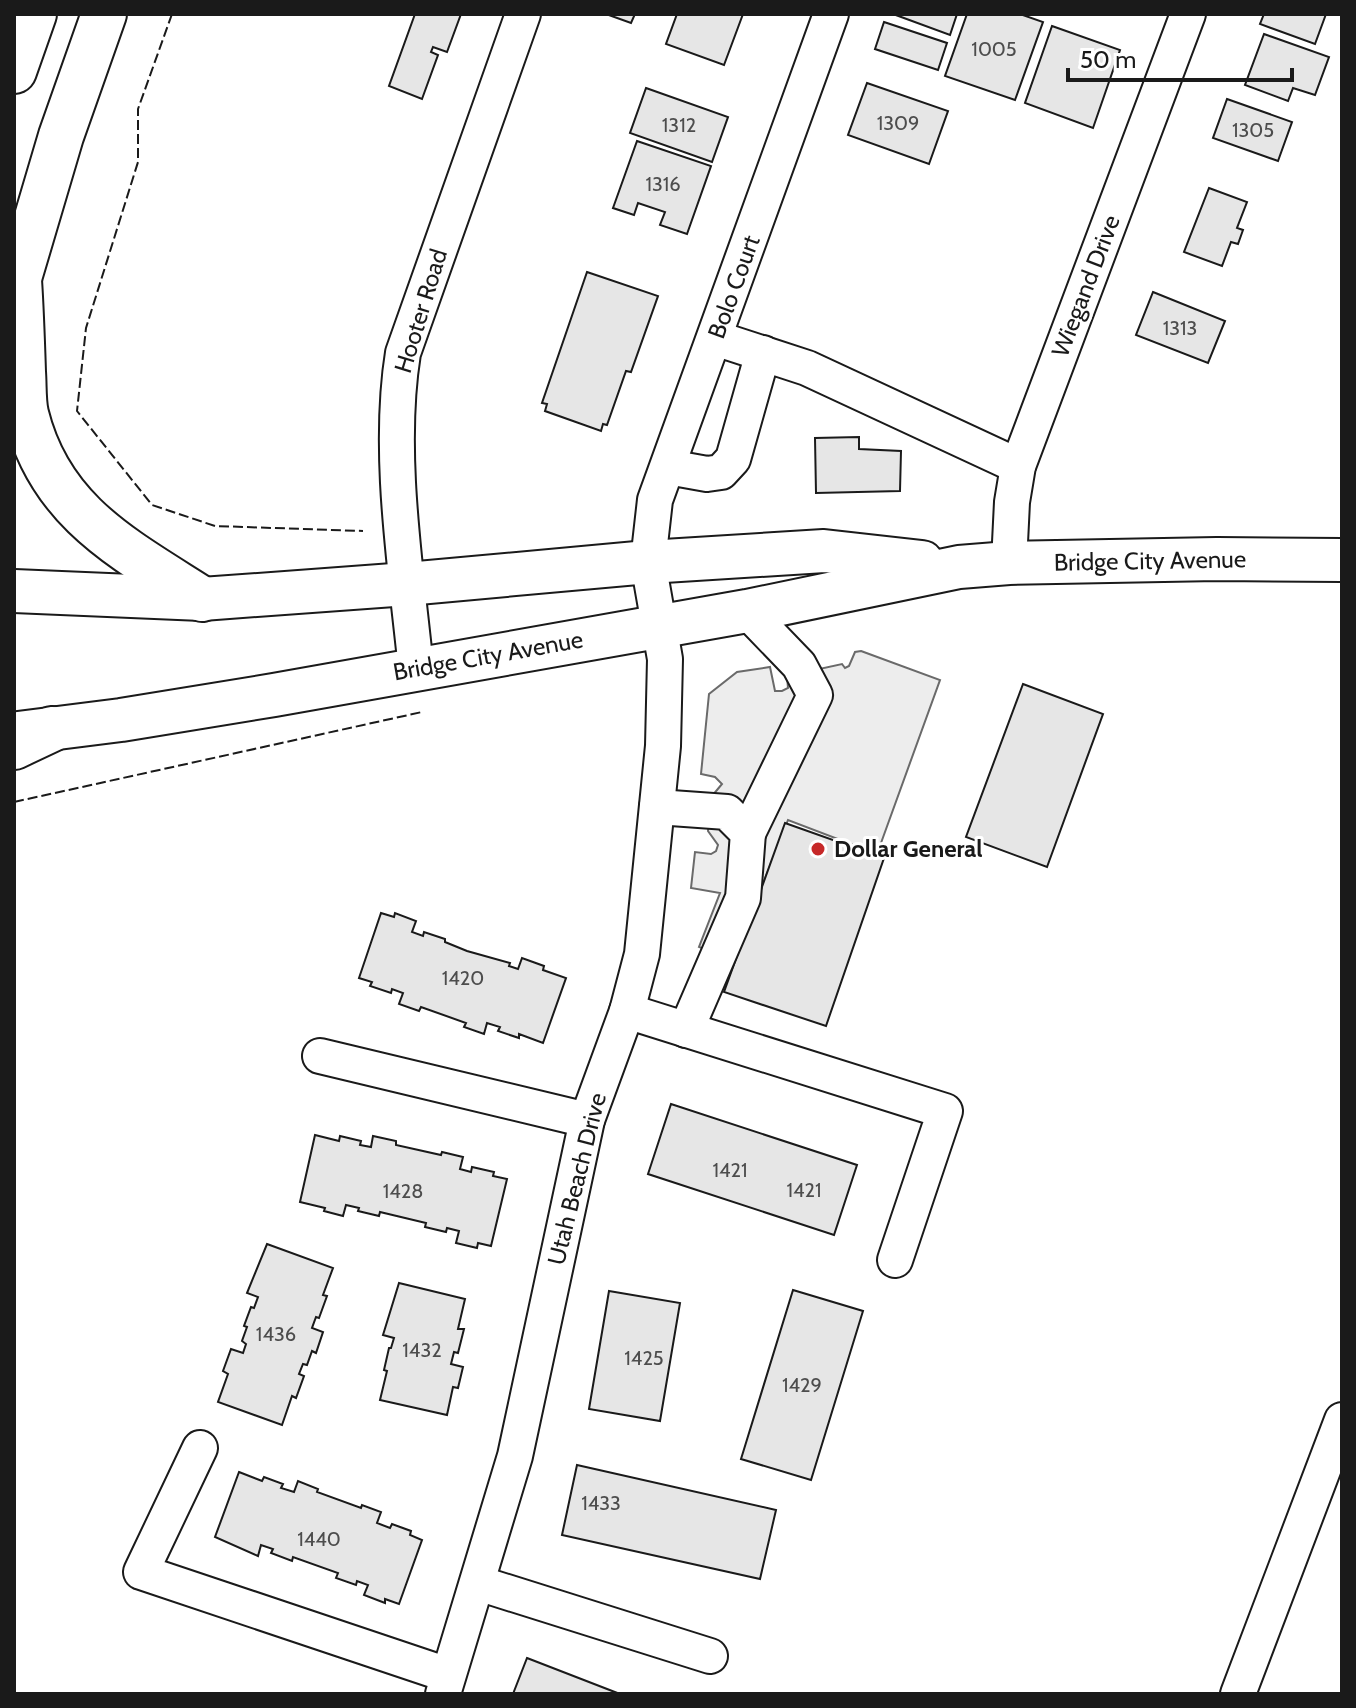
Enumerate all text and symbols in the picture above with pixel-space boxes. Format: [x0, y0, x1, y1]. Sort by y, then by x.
scale bar [1068, 32, 1292, 82]
house number: 1005 [971, 37, 1017, 61]
text: 50 m [1080, 45, 1136, 74]
house number: 1309 [877, 111, 919, 135]
house number: 1312 [662, 113, 696, 137]
house number: 1305 [1232, 118, 1274, 142]
house number: 1316 [645, 172, 681, 196]
street label: Wiegand Drive [1045, 211, 1126, 361]
street label: Bolo Court [702, 231, 766, 342]
street label: Hooter Road [388, 245, 453, 376]
house number: 1313 [1163, 316, 1197, 340]
street label: Bridge City Avenue [1054, 544, 1246, 577]
street label: Bridge City Avenue [391, 625, 585, 686]
place label: Dollar General [834, 834, 983, 863]
marker: Dollar General [809, 840, 827, 858]
house number: 1420 [442, 966, 484, 990]
street label: Utah Beach Drive [541, 1090, 612, 1268]
house number: 1421 [712, 1158, 748, 1182]
house number: 1421 [786, 1178, 822, 1202]
house number: 1428 [383, 1179, 423, 1203]
house number: 1436 [256, 1322, 296, 1346]
house number: 1432 [402, 1338, 442, 1362]
house number: 1425 [624, 1346, 664, 1370]
house number: 1429 [782, 1373, 822, 1397]
house number: 1433 [581, 1491, 621, 1515]
house number: 1440 [297, 1527, 341, 1551]

